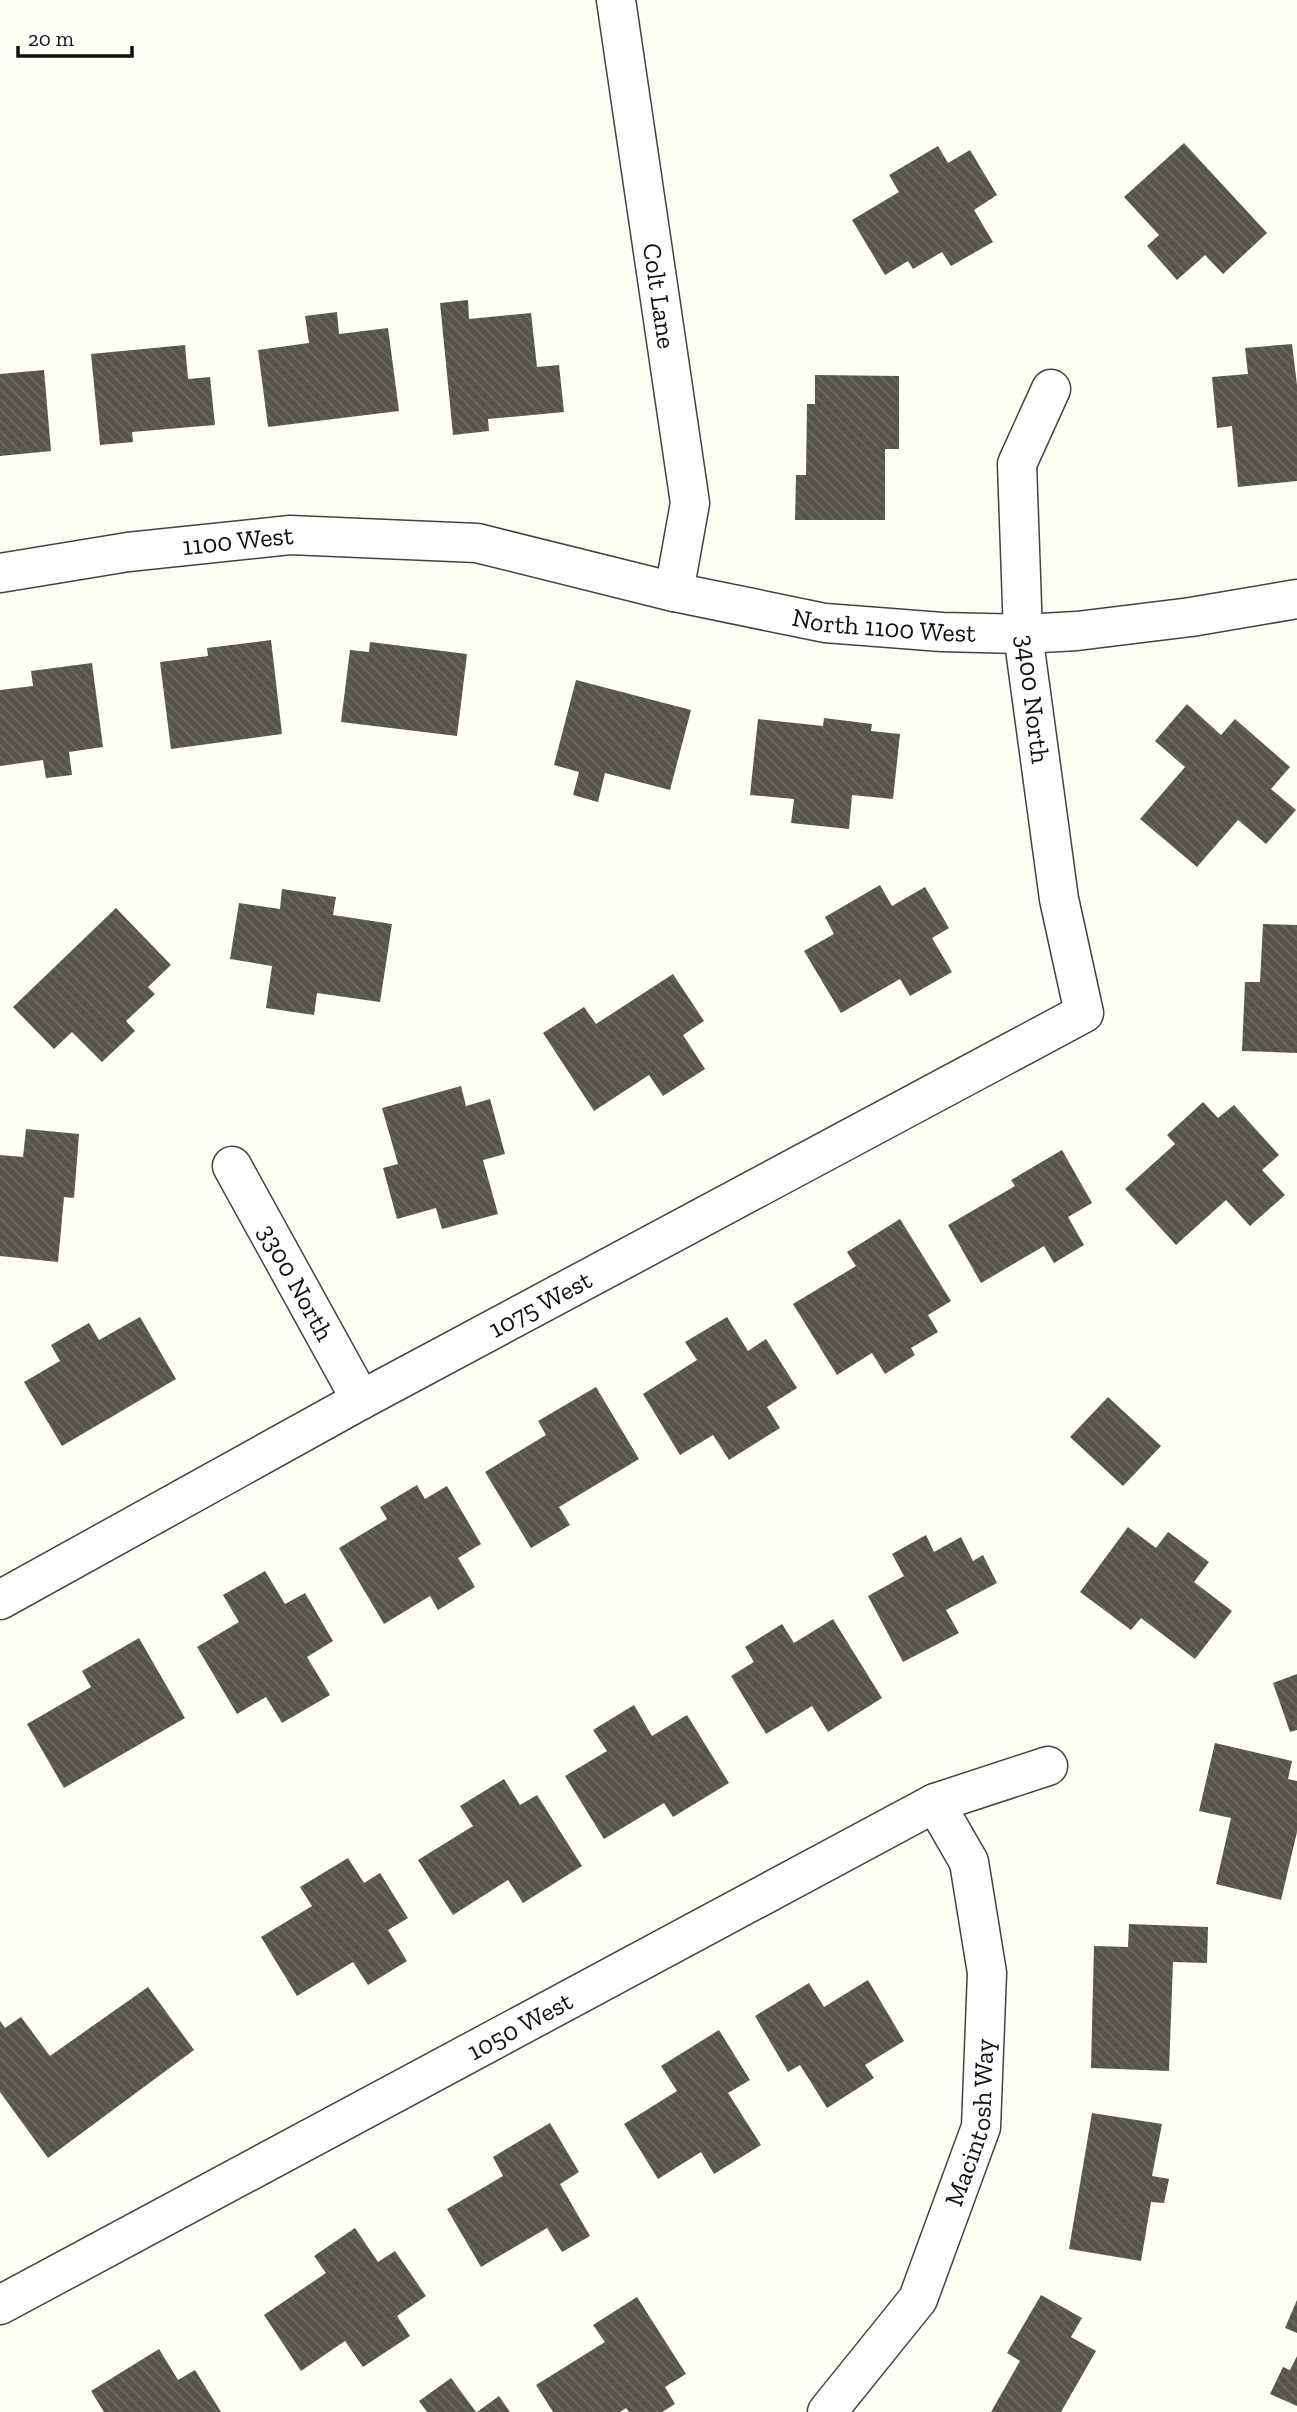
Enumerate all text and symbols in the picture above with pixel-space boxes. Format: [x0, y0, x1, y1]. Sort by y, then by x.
scale bar [18, 14, 131, 58]
text: 20 m [28, 26, 74, 51]
street label: Colt Lane [636, 241, 683, 351]
street label: 1100 West [181, 519, 295, 562]
street label: North 1100 West [789, 601, 977, 649]
street label: 3400 North [1009, 633, 1057, 766]
street label: 3300 North [251, 1219, 341, 1347]
street label: 1075 West [483, 1263, 597, 1345]
street label: 1050 West [462, 1985, 578, 2067]
street label: Macintosh Way [937, 2037, 1000, 2211]

